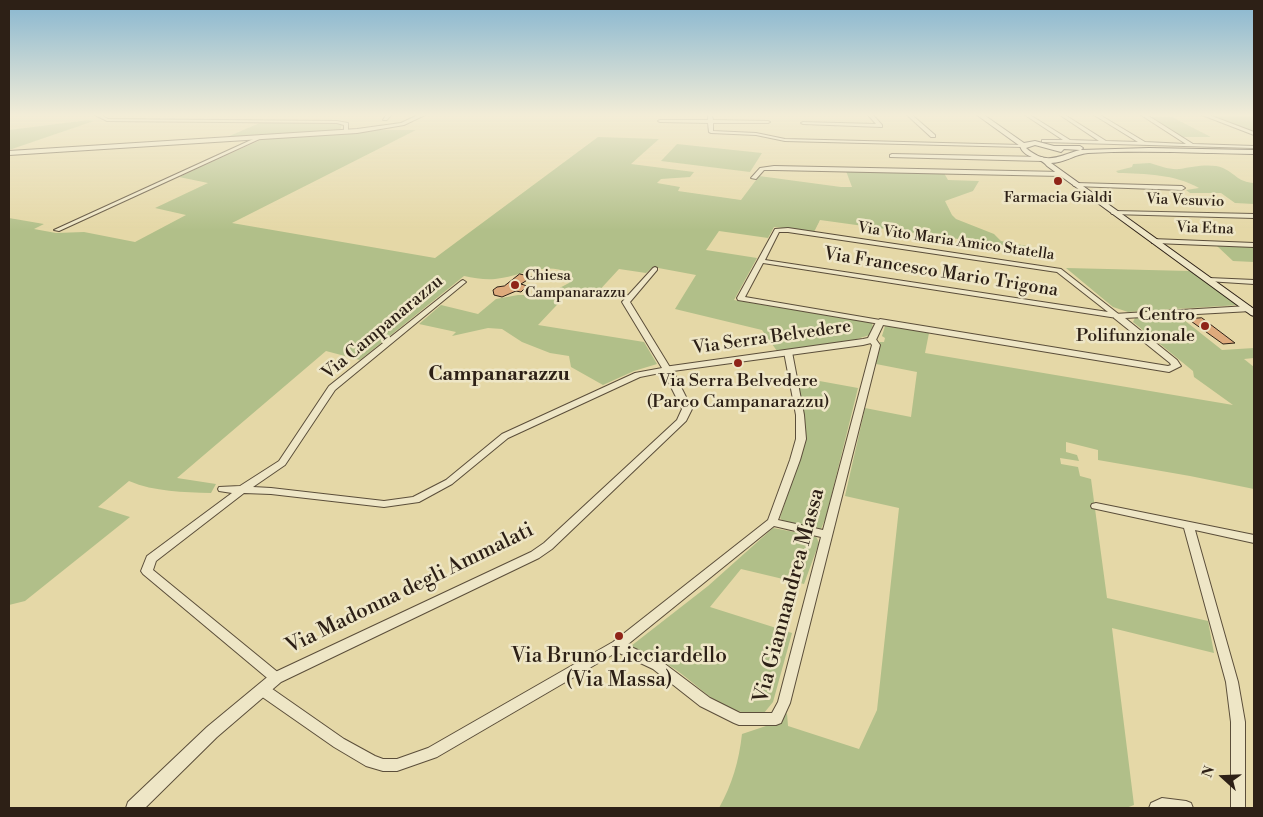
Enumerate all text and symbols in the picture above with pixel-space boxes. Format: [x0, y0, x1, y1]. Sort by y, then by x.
marker: Farmacia Gialdi [1052, 175, 1064, 187]
place label: Farmacia Gialdi [1004, 189, 1112, 207]
street label: Via Vesuvio [1145, 191, 1225, 211]
street label: Via Vito Maria Amico Statella [856, 219, 1056, 265]
street label: Via Etna [1176, 219, 1234, 239]
street label: Via Francesco Mario Trigona [822, 244, 1060, 302]
place label: Chiesa Campanarazzu [525, 267, 626, 302]
street label: Via Campanarazzu [318, 271, 448, 385]
marker: Chiesa Campanarazzu [509, 279, 521, 291]
place label: Centro Polifunzionale [1076, 305, 1195, 348]
street label: Via Serra Belvedere [691, 316, 853, 360]
marker: Centro Polifunzionale [1199, 320, 1211, 332]
marker: Via Serra Belvedere (Parco Campanarazzu) [732, 357, 744, 369]
district label: Campanarazzu [428, 363, 570, 387]
place label: Via Serra Belvedere (Parco Campanarazzu) [647, 371, 829, 414]
street label: Via Giannandrea Massa [749, 486, 831, 706]
street label: Via Madonna degli Ammalati [282, 518, 538, 660]
marker: Via Bruno Licciardello (Via Massa) [613, 630, 625, 642]
place label: Via Bruno Licciardello (Via Massa) [511, 644, 727, 694]
north arrow [1198, 752, 1248, 802]
text: N [1199, 764, 1219, 780]

